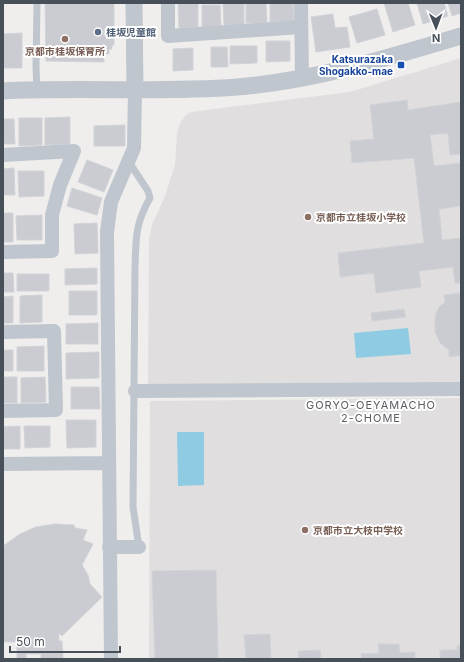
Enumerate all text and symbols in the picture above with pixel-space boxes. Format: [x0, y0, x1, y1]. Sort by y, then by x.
north arrow [416, 8, 456, 48]
place label: 桂坂児童館 [106, 26, 156, 38]
marker: 桂坂児童館 [93, 27, 103, 37]
text: N [432, 31, 440, 45]
marker: 京都市桂坂保育所 [60, 34, 70, 44]
place label: 京都市桂坂保育所 [25, 45, 105, 57]
place label: Katsurazaka Shogakko-mae [319, 53, 393, 78]
marker: Katsurazaka Shogakko-mae [396, 60, 406, 70]
place label: 京都市立桂坂小学校 [316, 211, 406, 223]
marker: 京都市立桂坂小学校 [303, 212, 313, 222]
district label: GORYO-OEYAMACHO 2-CHOME [306, 398, 436, 425]
place label: 京都市立大枝中学校 [313, 524, 403, 536]
marker: 京都市立大枝中学校 [300, 525, 310, 535]
scale bar [10, 628, 120, 654]
text: 50 m [16, 634, 45, 649]

